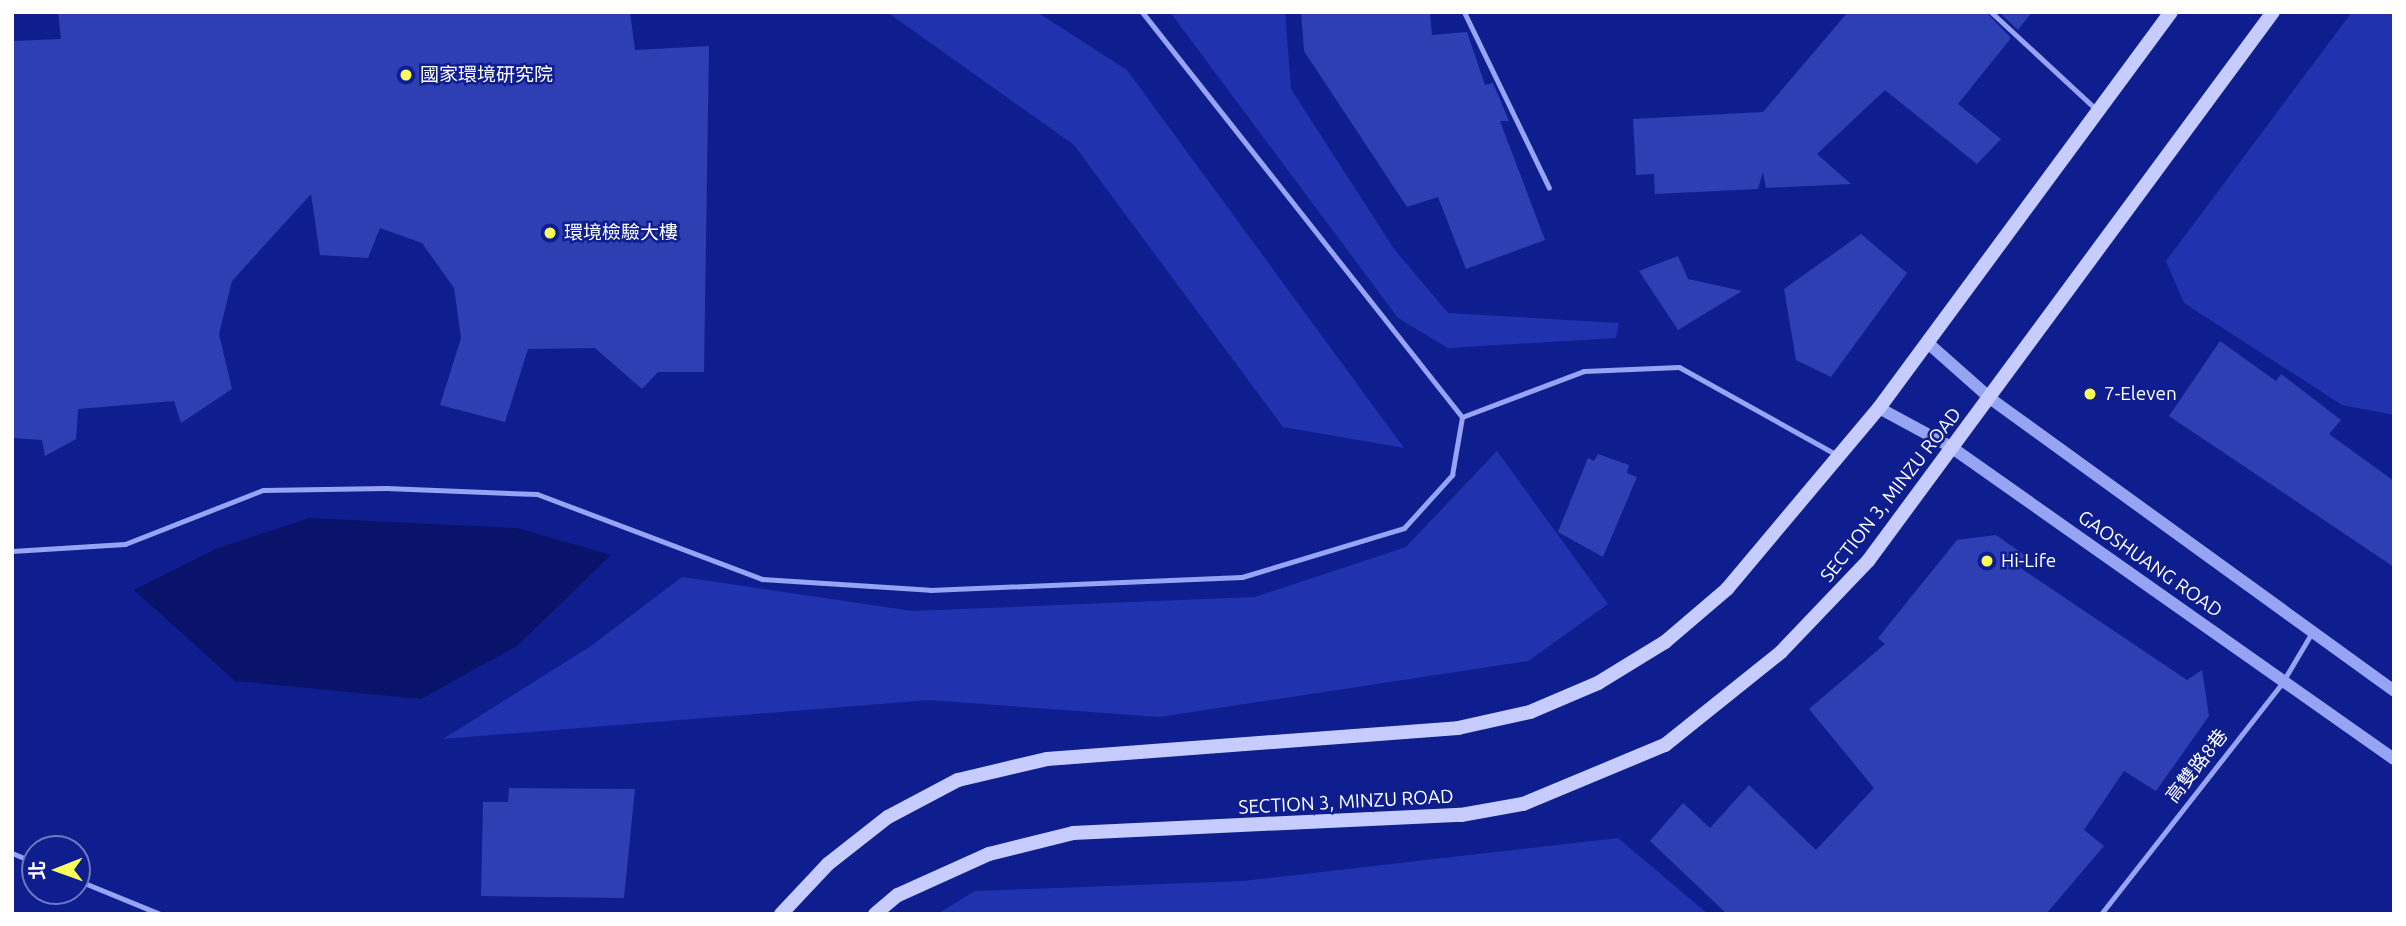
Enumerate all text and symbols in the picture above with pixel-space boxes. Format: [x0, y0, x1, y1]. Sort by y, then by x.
place label: 國家環境研究院 [420, 64, 553, 86]
marker: 國家環境研究院 [398, 67, 414, 83]
place label: 環境檢驗大樓 [564, 222, 678, 244]
marker: 環境檢驗大樓 [542, 225, 558, 241]
place label: 7-Eleven [2104, 383, 2177, 405]
marker: 7-Eleven [2082, 386, 2098, 402]
street label: SECTION 3, MINZU ROAD [1816, 403, 1966, 587]
street label: GAOSHUANG ROAD [2074, 506, 2226, 622]
place label: Hi-Life [2001, 550, 2056, 572]
marker: Hi-Life [1979, 553, 1995, 569]
street label: 高雙路8巷 [2161, 725, 2233, 807]
street label: SECTION 3, MINZU ROAD [1238, 785, 1454, 819]
north arrow [21, 835, 91, 905]
text: 北 [26, 861, 48, 880]

